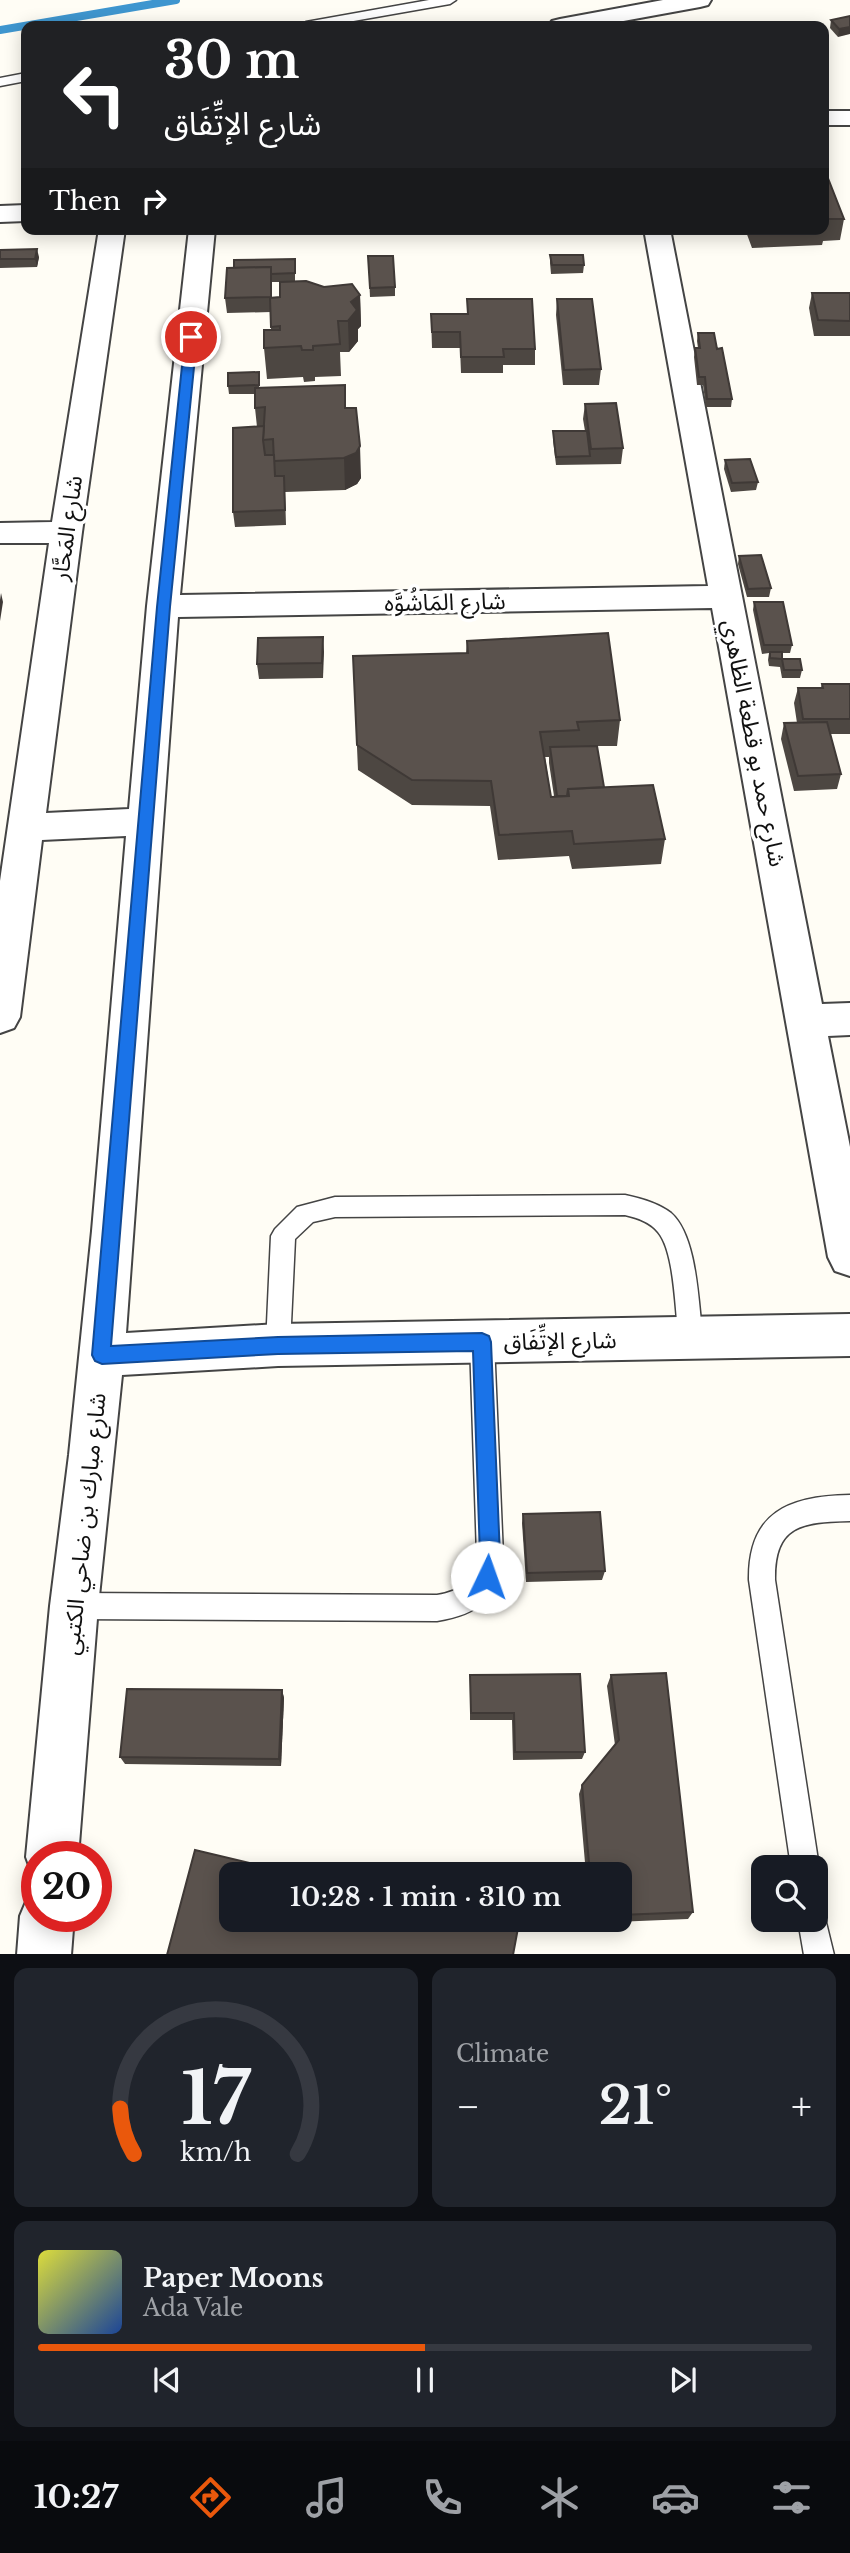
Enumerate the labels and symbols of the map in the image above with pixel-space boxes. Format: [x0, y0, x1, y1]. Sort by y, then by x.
pin [161, 307, 221, 367]
street label: شارع المَحَّار [46, 474, 91, 584]
street label: شارع المَاشُوَّه [384, 586, 506, 620]
street label: شارع حمد بو قطعة الظاهري [713, 617, 792, 870]
street label: شارع الإتِّفَاق [503, 1321, 617, 1359]
street label: شارع مبارك بن ضاحي الكتبي [56, 1392, 115, 1657]
position arrow [450, 1540, 524, 1614]
speed limit sign: 20 [21, 1841, 112, 1932]

